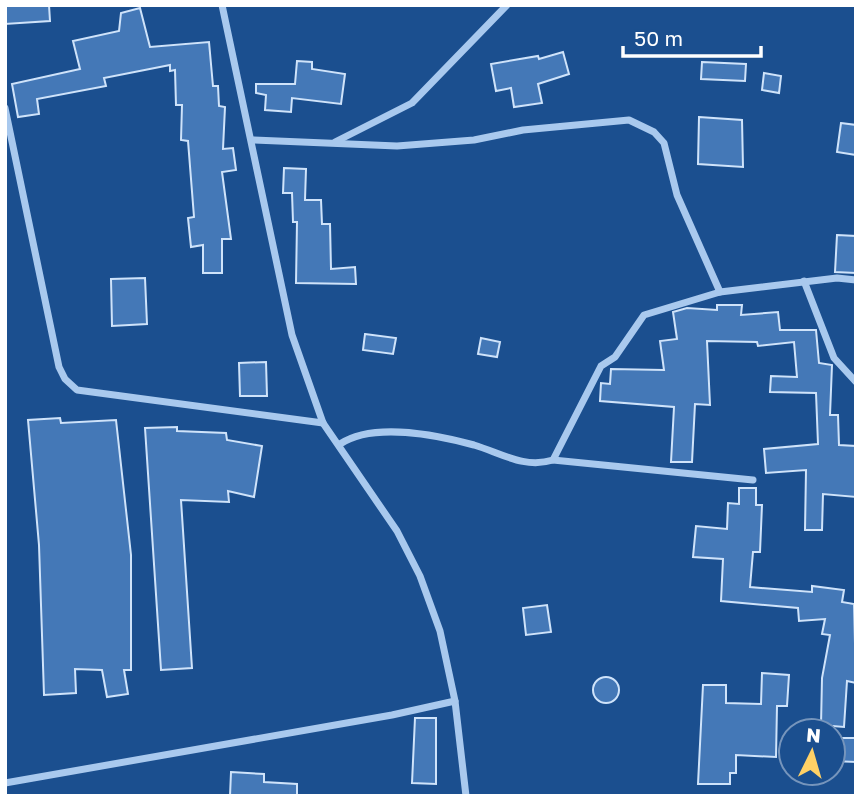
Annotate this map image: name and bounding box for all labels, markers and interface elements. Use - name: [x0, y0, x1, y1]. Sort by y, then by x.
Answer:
- scale bar: [623, 14, 761, 58]
- text: 50 m: [634, 25, 683, 51]
- north arrow: [777, 717, 847, 787]
- text: N: [805, 722, 822, 747]

